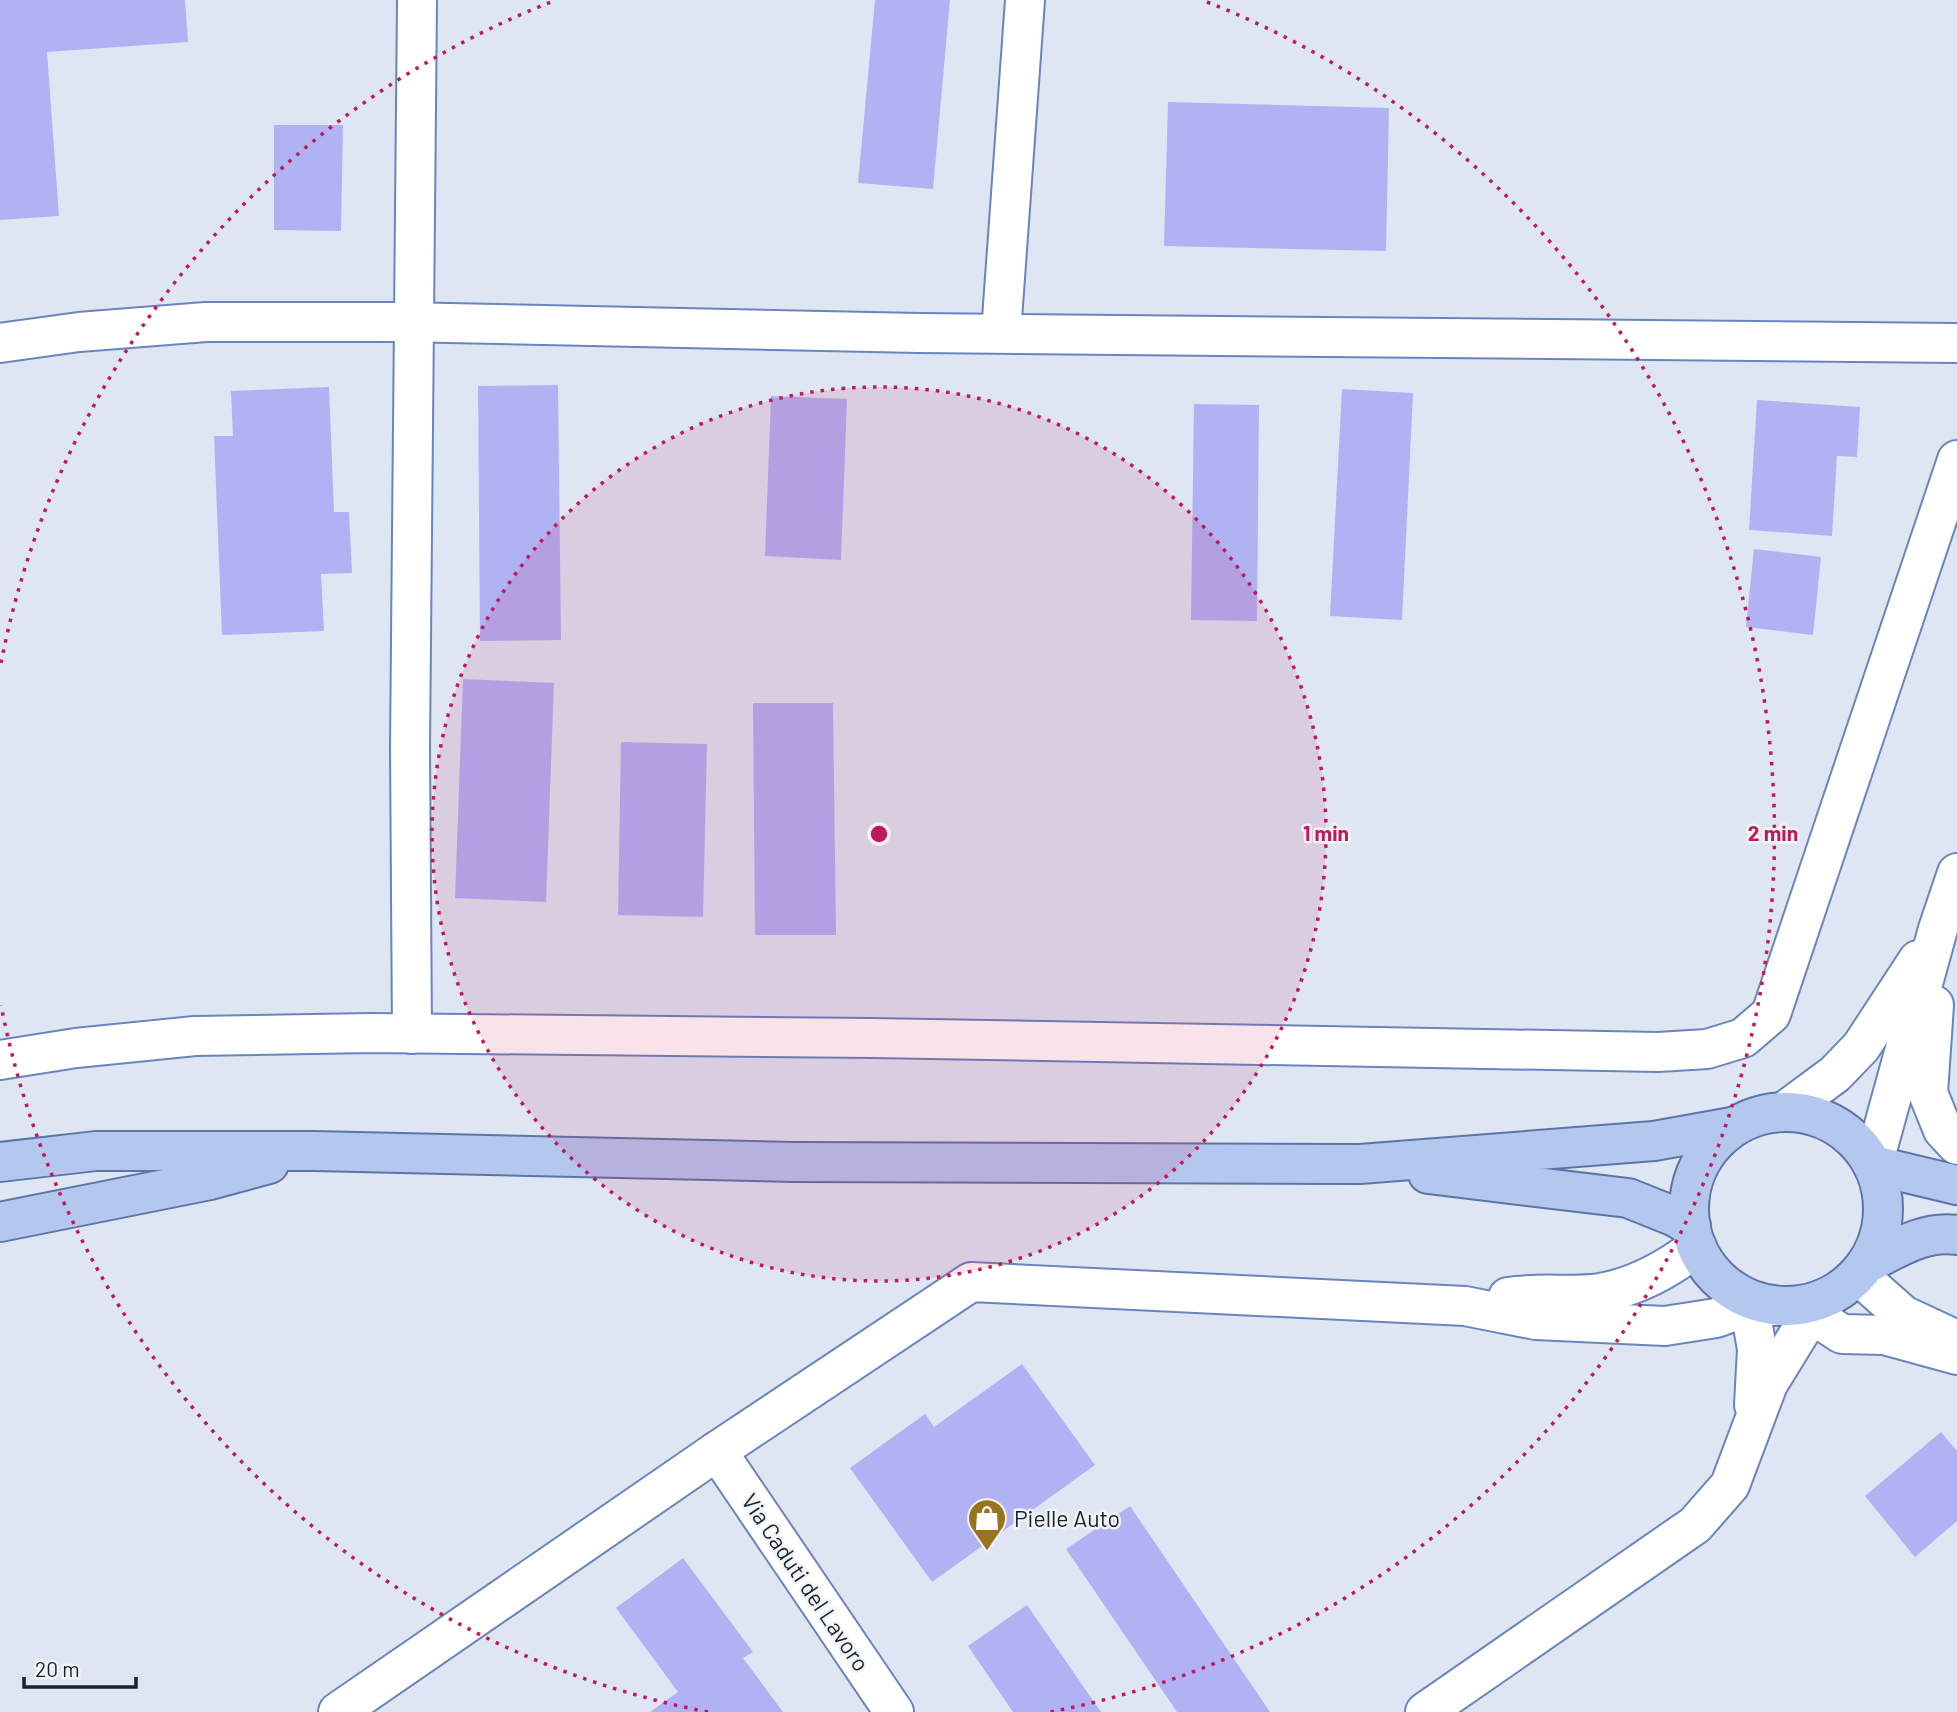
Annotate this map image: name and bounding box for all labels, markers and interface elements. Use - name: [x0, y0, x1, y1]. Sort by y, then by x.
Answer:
- text: 1 min: [1303, 820, 1349, 845]
- text: 2 min: [1748, 820, 1798, 845]
- centre of rings: [867, 822, 891, 846]
- street label: Via Caduti del Lavoro: [736, 1488, 876, 1676]
- shop icon: Pielle Auto: [966, 1497, 1008, 1552]
- place label: Pielle Auto: [1014, 1504, 1120, 1532]
- scale bar: [24, 1646, 136, 1690]
- text: 20 m: [35, 1656, 80, 1681]

